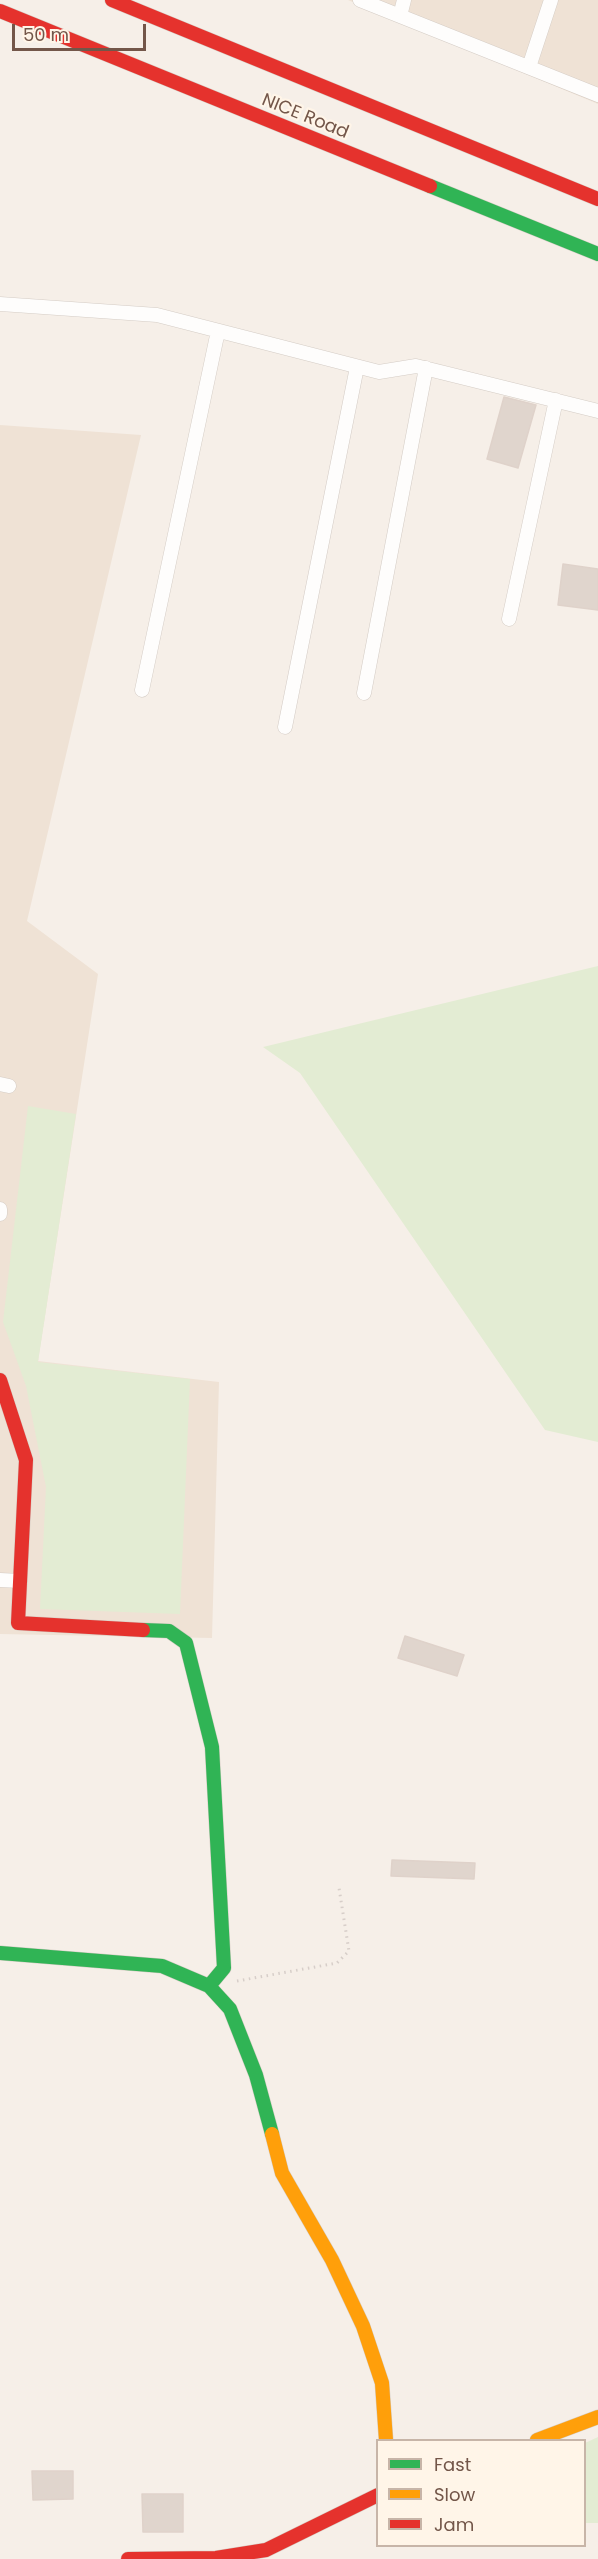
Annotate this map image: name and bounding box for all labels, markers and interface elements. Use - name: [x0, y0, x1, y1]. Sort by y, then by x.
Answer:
- scale bar: [15, 12, 148, 50]
- text: 50 m: [23, 22, 69, 47]
- street label: NICE Road: [258, 90, 352, 144]
- legend: [376, 2439, 586, 2547]
- text: Fast: [434, 2452, 471, 2477]
- text: Slow: [434, 2482, 475, 2507]
- text: Jam: [434, 2512, 474, 2537]

